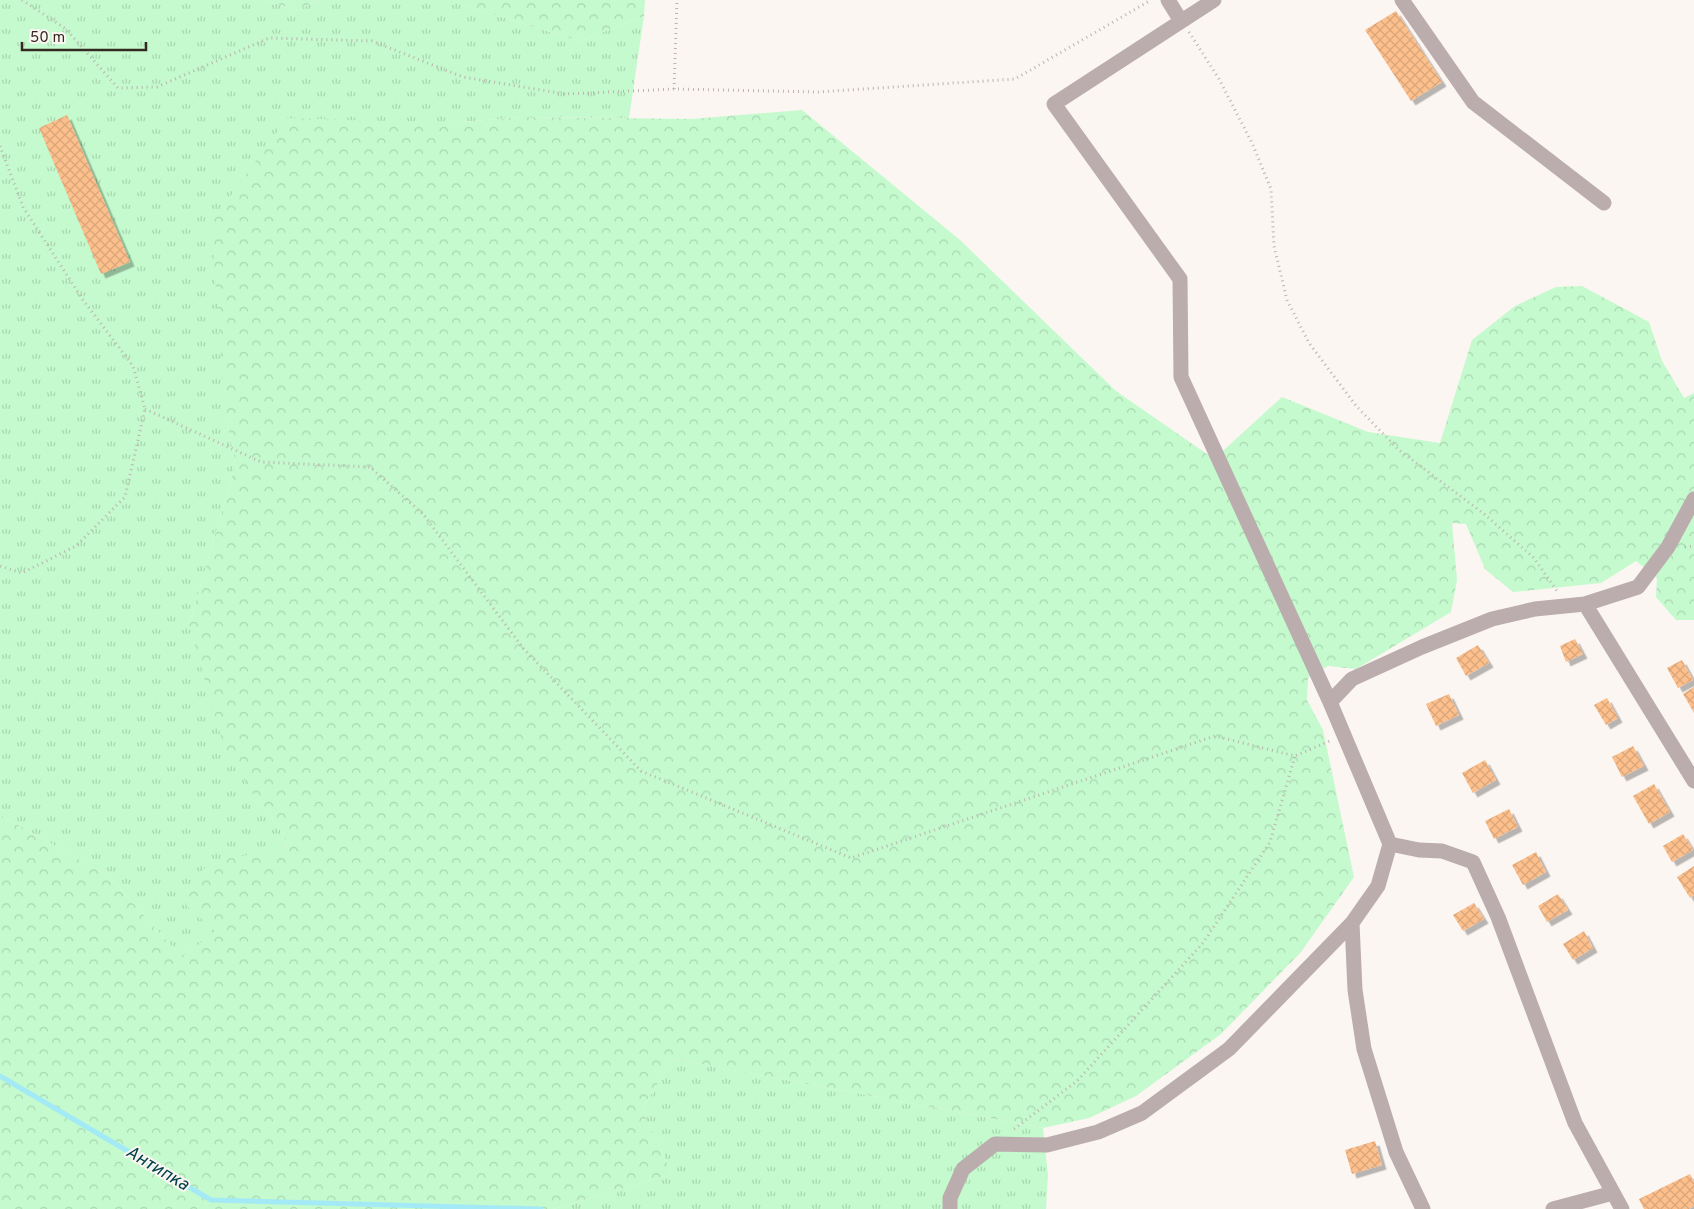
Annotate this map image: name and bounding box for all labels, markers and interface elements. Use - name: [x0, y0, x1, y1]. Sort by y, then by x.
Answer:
- scale bar: [22, 20, 146, 52]
- text: 50 m: [30, 29, 65, 48]
- water label: Антипка: [121, 1141, 193, 1197]

